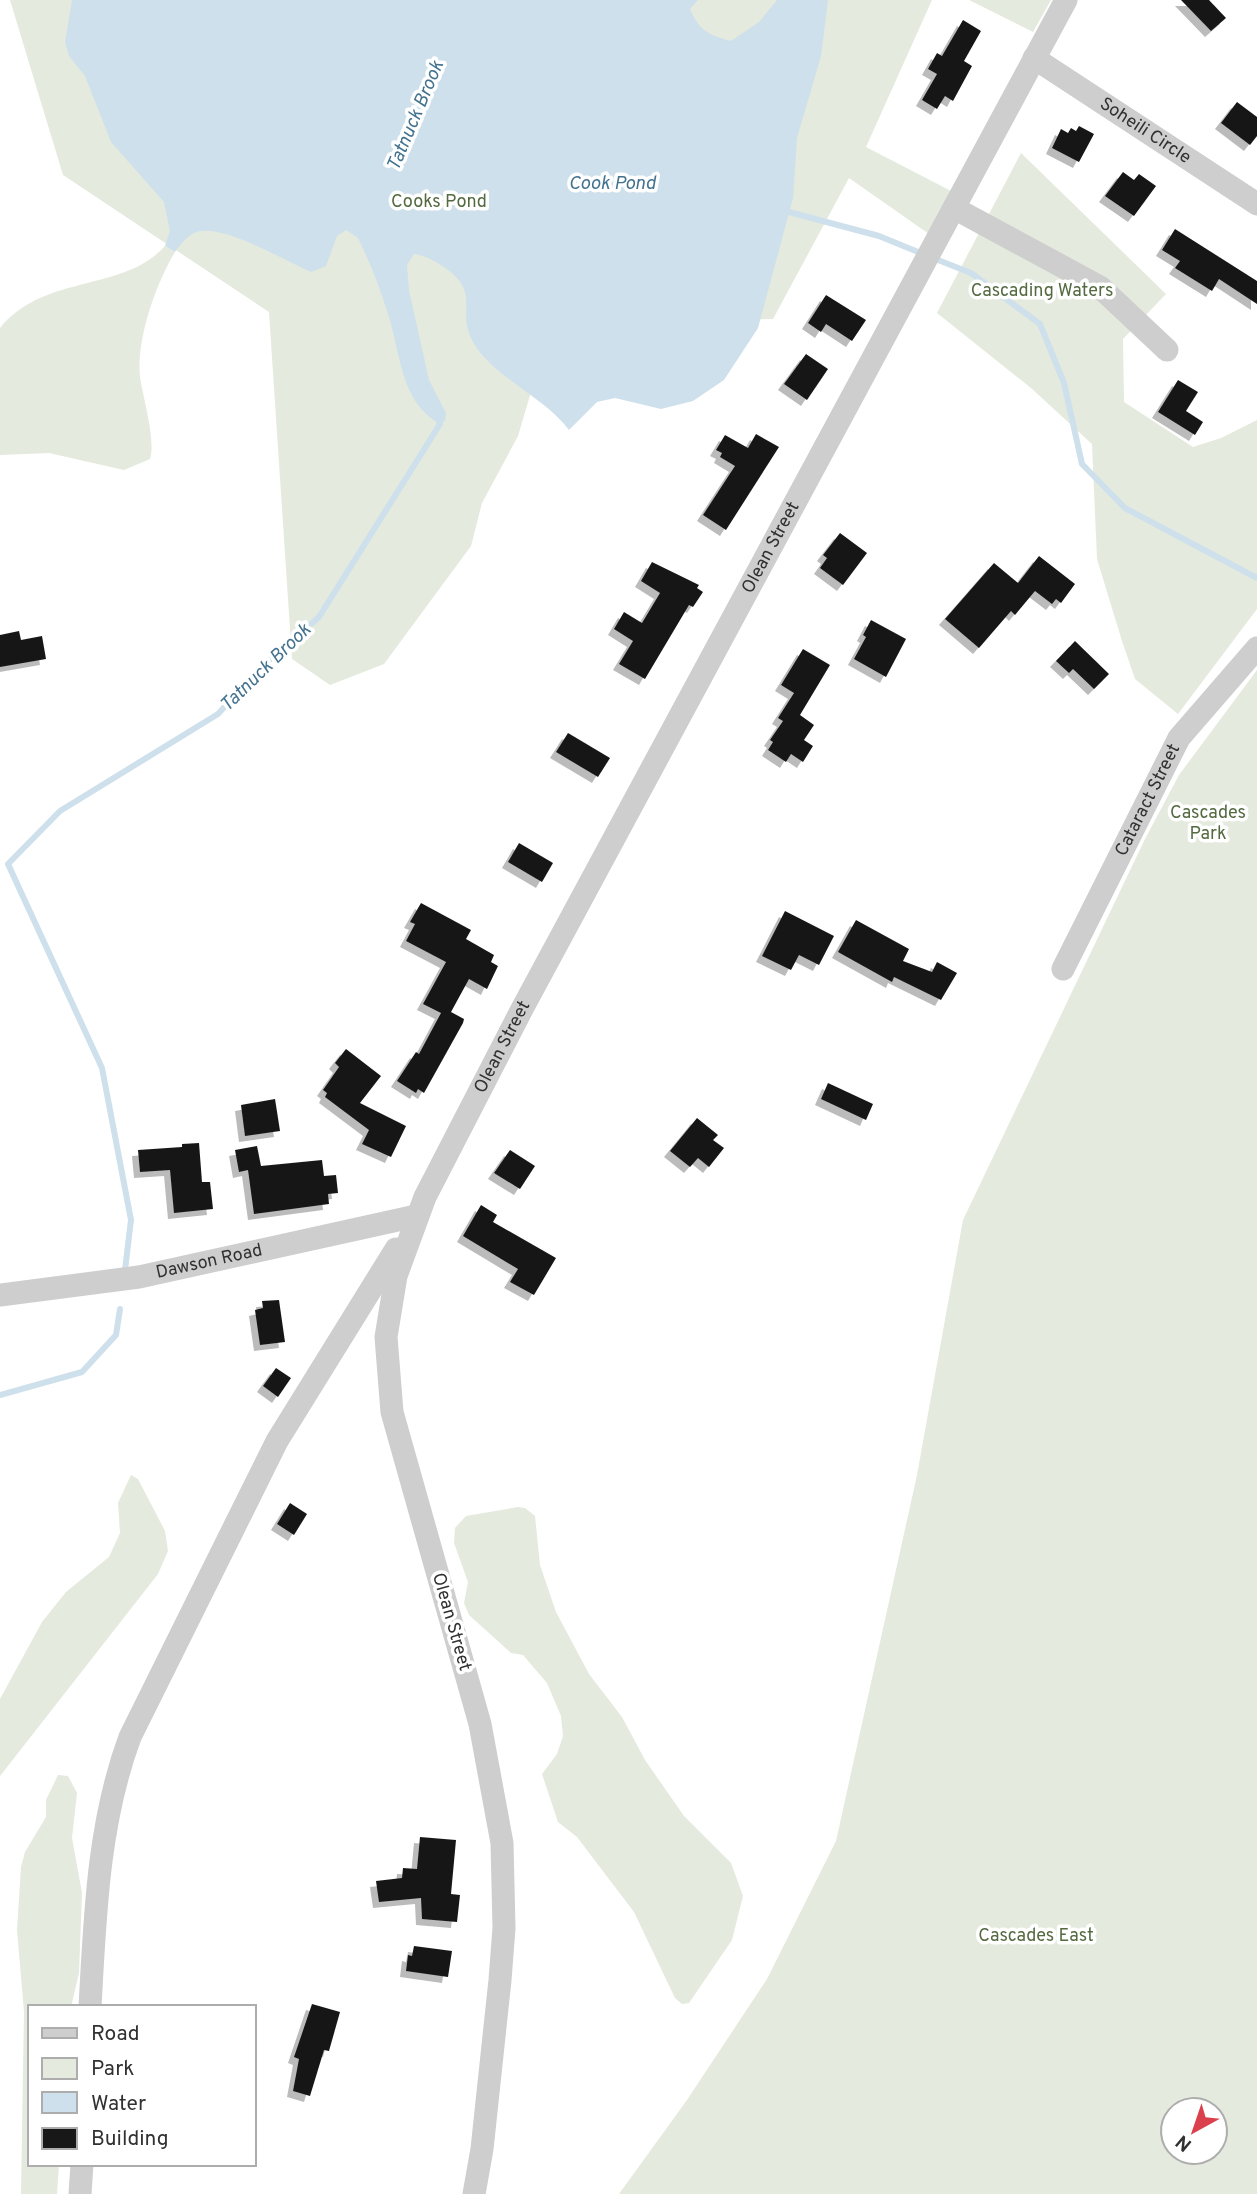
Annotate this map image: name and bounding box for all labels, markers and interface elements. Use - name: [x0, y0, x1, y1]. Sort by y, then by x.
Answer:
- water label: Tatnuck Brook: [382, 57, 450, 175]
- street label: Soheili Circle: [1095, 92, 1195, 169]
- water label: Cook Pond: [568, 172, 657, 196]
- park label: Cooks Pond: [391, 191, 487, 214]
- park label: Cascading Waters: [971, 280, 1113, 303]
- street label: Olean Street: [737, 498, 805, 598]
- water label: Tatnuck Brook: [215, 618, 317, 717]
- street label: Cataract Street: [1110, 740, 1186, 860]
- park label: Cascades Park: [1170, 802, 1246, 846]
- street label: Olean Street: [469, 997, 536, 1097]
- street label: Dawson Road: [154, 1239, 265, 1284]
- street label: Olean Street: [426, 1570, 476, 1674]
- park label: Cascades East: [978, 1925, 1094, 1948]
- legend: [28, 2005, 256, 2166]
- text: Road: [91, 2021, 140, 2048]
- text: Park: [91, 2056, 134, 2083]
- text: Water: [91, 2091, 146, 2118]
- north arrow: [1159, 2096, 1229, 2166]
- text: Building: [91, 2126, 169, 2153]
- text: N: [1171, 2129, 1197, 2156]

